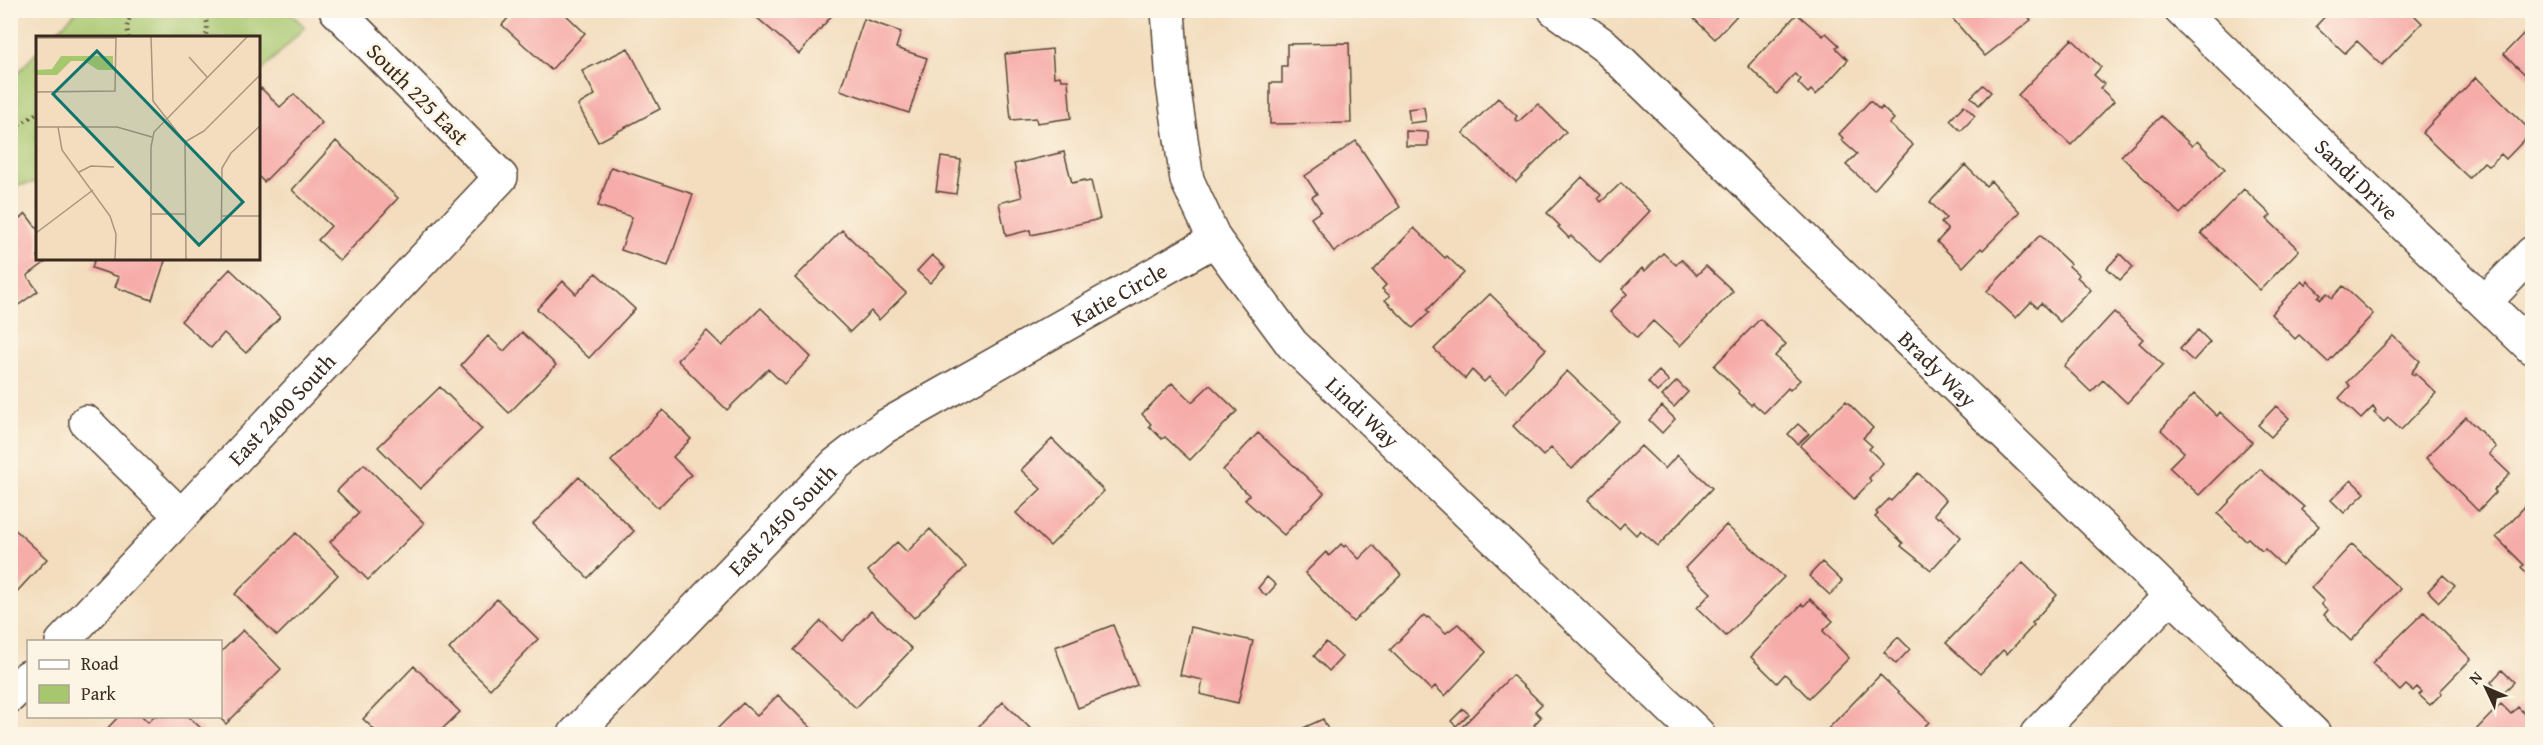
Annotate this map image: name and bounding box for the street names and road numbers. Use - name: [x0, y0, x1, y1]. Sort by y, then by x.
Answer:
- street label: South 225 East: [359, 35, 477, 153]
- street label: Sandi Drive: [2308, 131, 2406, 227]
- street label: Katie Circle: [1065, 254, 1173, 334]
- street label: Brady Way: [1891, 323, 1984, 415]
- street label: East 2400 South: [221, 345, 343, 473]
- street label: Lindi Way: [1319, 369, 1407, 455]
- street label: East 2450 South: [721, 456, 844, 583]

